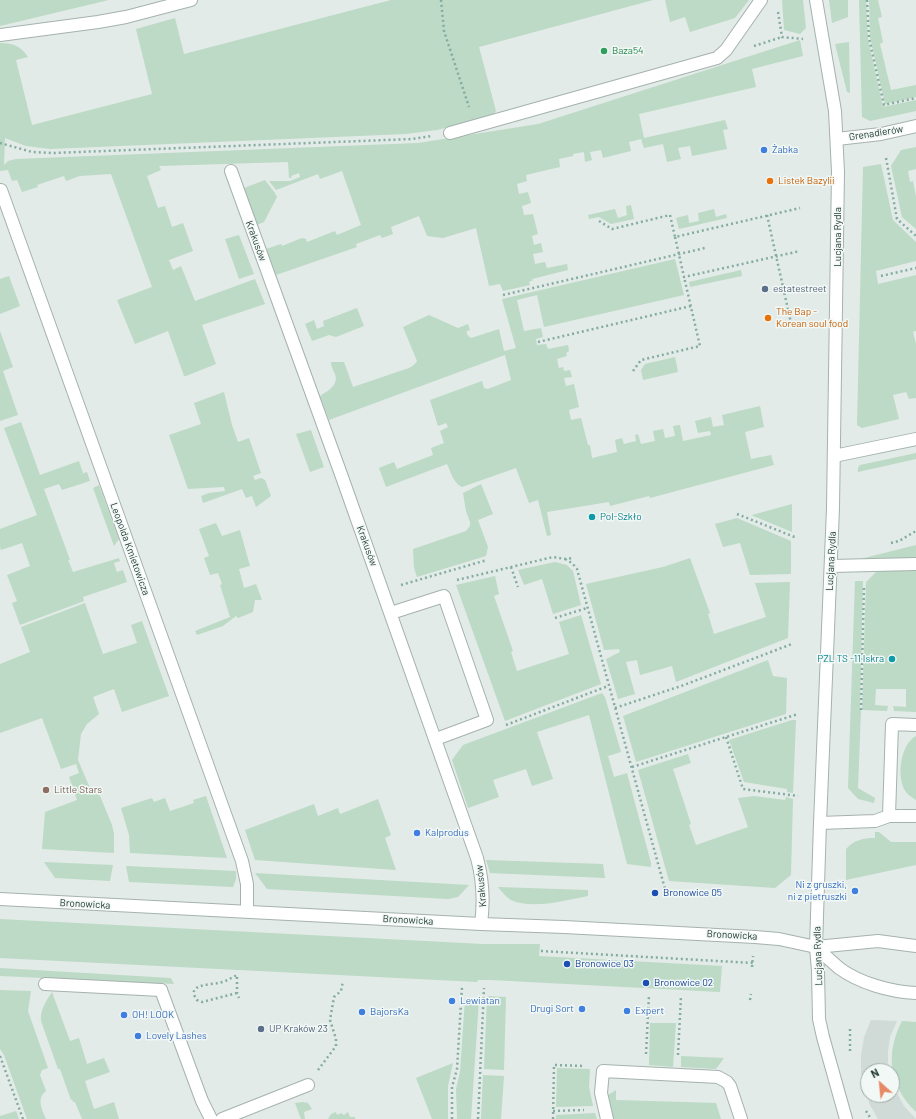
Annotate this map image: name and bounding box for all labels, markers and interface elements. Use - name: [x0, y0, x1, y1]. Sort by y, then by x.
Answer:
- place label: Baza54: [612, 45, 644, 57]
- marker: Baza54: [599, 46, 609, 56]
- street label: Grenadierów: [848, 123, 904, 143]
- place label: Żabka: [772, 144, 798, 156]
- marker: Żabka: [759, 145, 769, 155]
- place label: Listek Bazylii: [778, 175, 835, 187]
- marker: Listek Bazylii: [765, 176, 775, 186]
- street label: Lucjana Rydla: [832, 207, 844, 267]
- street label: Krakusów: [243, 219, 269, 263]
- place label: estatestreet: [773, 283, 827, 295]
- marker: estatestreet: [760, 284, 770, 294]
- place label: The Bap - Korean soul food: [776, 306, 848, 330]
- marker: The Bap - Korean soul food: [763, 313, 773, 323]
- street label: Leopolda Kmietowicza: [108, 501, 152, 597]
- place label: Pol-Szkło: [600, 511, 642, 523]
- marker: Pol-Szkło: [587, 512, 597, 522]
- street label: Krakusów: [354, 524, 380, 568]
- street label: Lucjana Rydla: [823, 531, 839, 591]
- place label: PZL TS -11 Iskra: [817, 653, 884, 665]
- marker: PZL TS -11 Iskra: [887, 654, 897, 664]
- place label: Little Stars: [54, 784, 102, 796]
- marker: Little Stars: [41, 785, 51, 795]
- place label: Kalprodus: [425, 827, 469, 839]
- marker: Kalprodus: [412, 828, 422, 838]
- street label: Krakusów: [473, 864, 489, 908]
- place label: Ni z gruszki, ni z pietruszki: [788, 879, 847, 902]
- marker: Ni z gruszki, ni z pietruszki: [850, 886, 860, 896]
- place label: Bronowice 05: [663, 887, 722, 899]
- marker: Bronowice 05: [650, 888, 660, 898]
- street label: Bronowicka: [59, 897, 111, 911]
- street label: Bronowicka: [382, 913, 434, 927]
- street label: Lucjana Rydla: [811, 926, 825, 986]
- street label: Bronowicka: [706, 928, 758, 942]
- place label: Bronowice 03: [575, 958, 634, 970]
- marker: Bronowice 03: [562, 959, 572, 969]
- place label: Bronowice 02: [654, 977, 713, 989]
- marker: Bronowice 02: [641, 978, 651, 988]
- place label: Lewiatan: [460, 995, 500, 1007]
- marker: Lewiatan: [447, 996, 457, 1006]
- place label: Drugi Sort: [530, 1003, 574, 1015]
- marker: Drugi Sort: [577, 1004, 587, 1014]
- place label: Expert: [635, 1005, 664, 1017]
- place label: BajorsKa: [370, 1006, 409, 1018]
- marker: Expert: [622, 1006, 632, 1016]
- marker: BajorsKa: [357, 1007, 367, 1017]
- place label: OH! LOOK: [132, 1009, 174, 1021]
- marker: OH! LOOK: [119, 1010, 129, 1020]
- place label: UP Kraków 23: [269, 1023, 328, 1035]
- marker: UP Kraków 23: [256, 1024, 266, 1034]
- place label: Lovely Lashes: [146, 1030, 207, 1042]
- marker: Lovely Lashes: [133, 1031, 143, 1041]
- north arrow: [860, 1063, 900, 1103]
- text: N: [869, 1065, 881, 1080]

